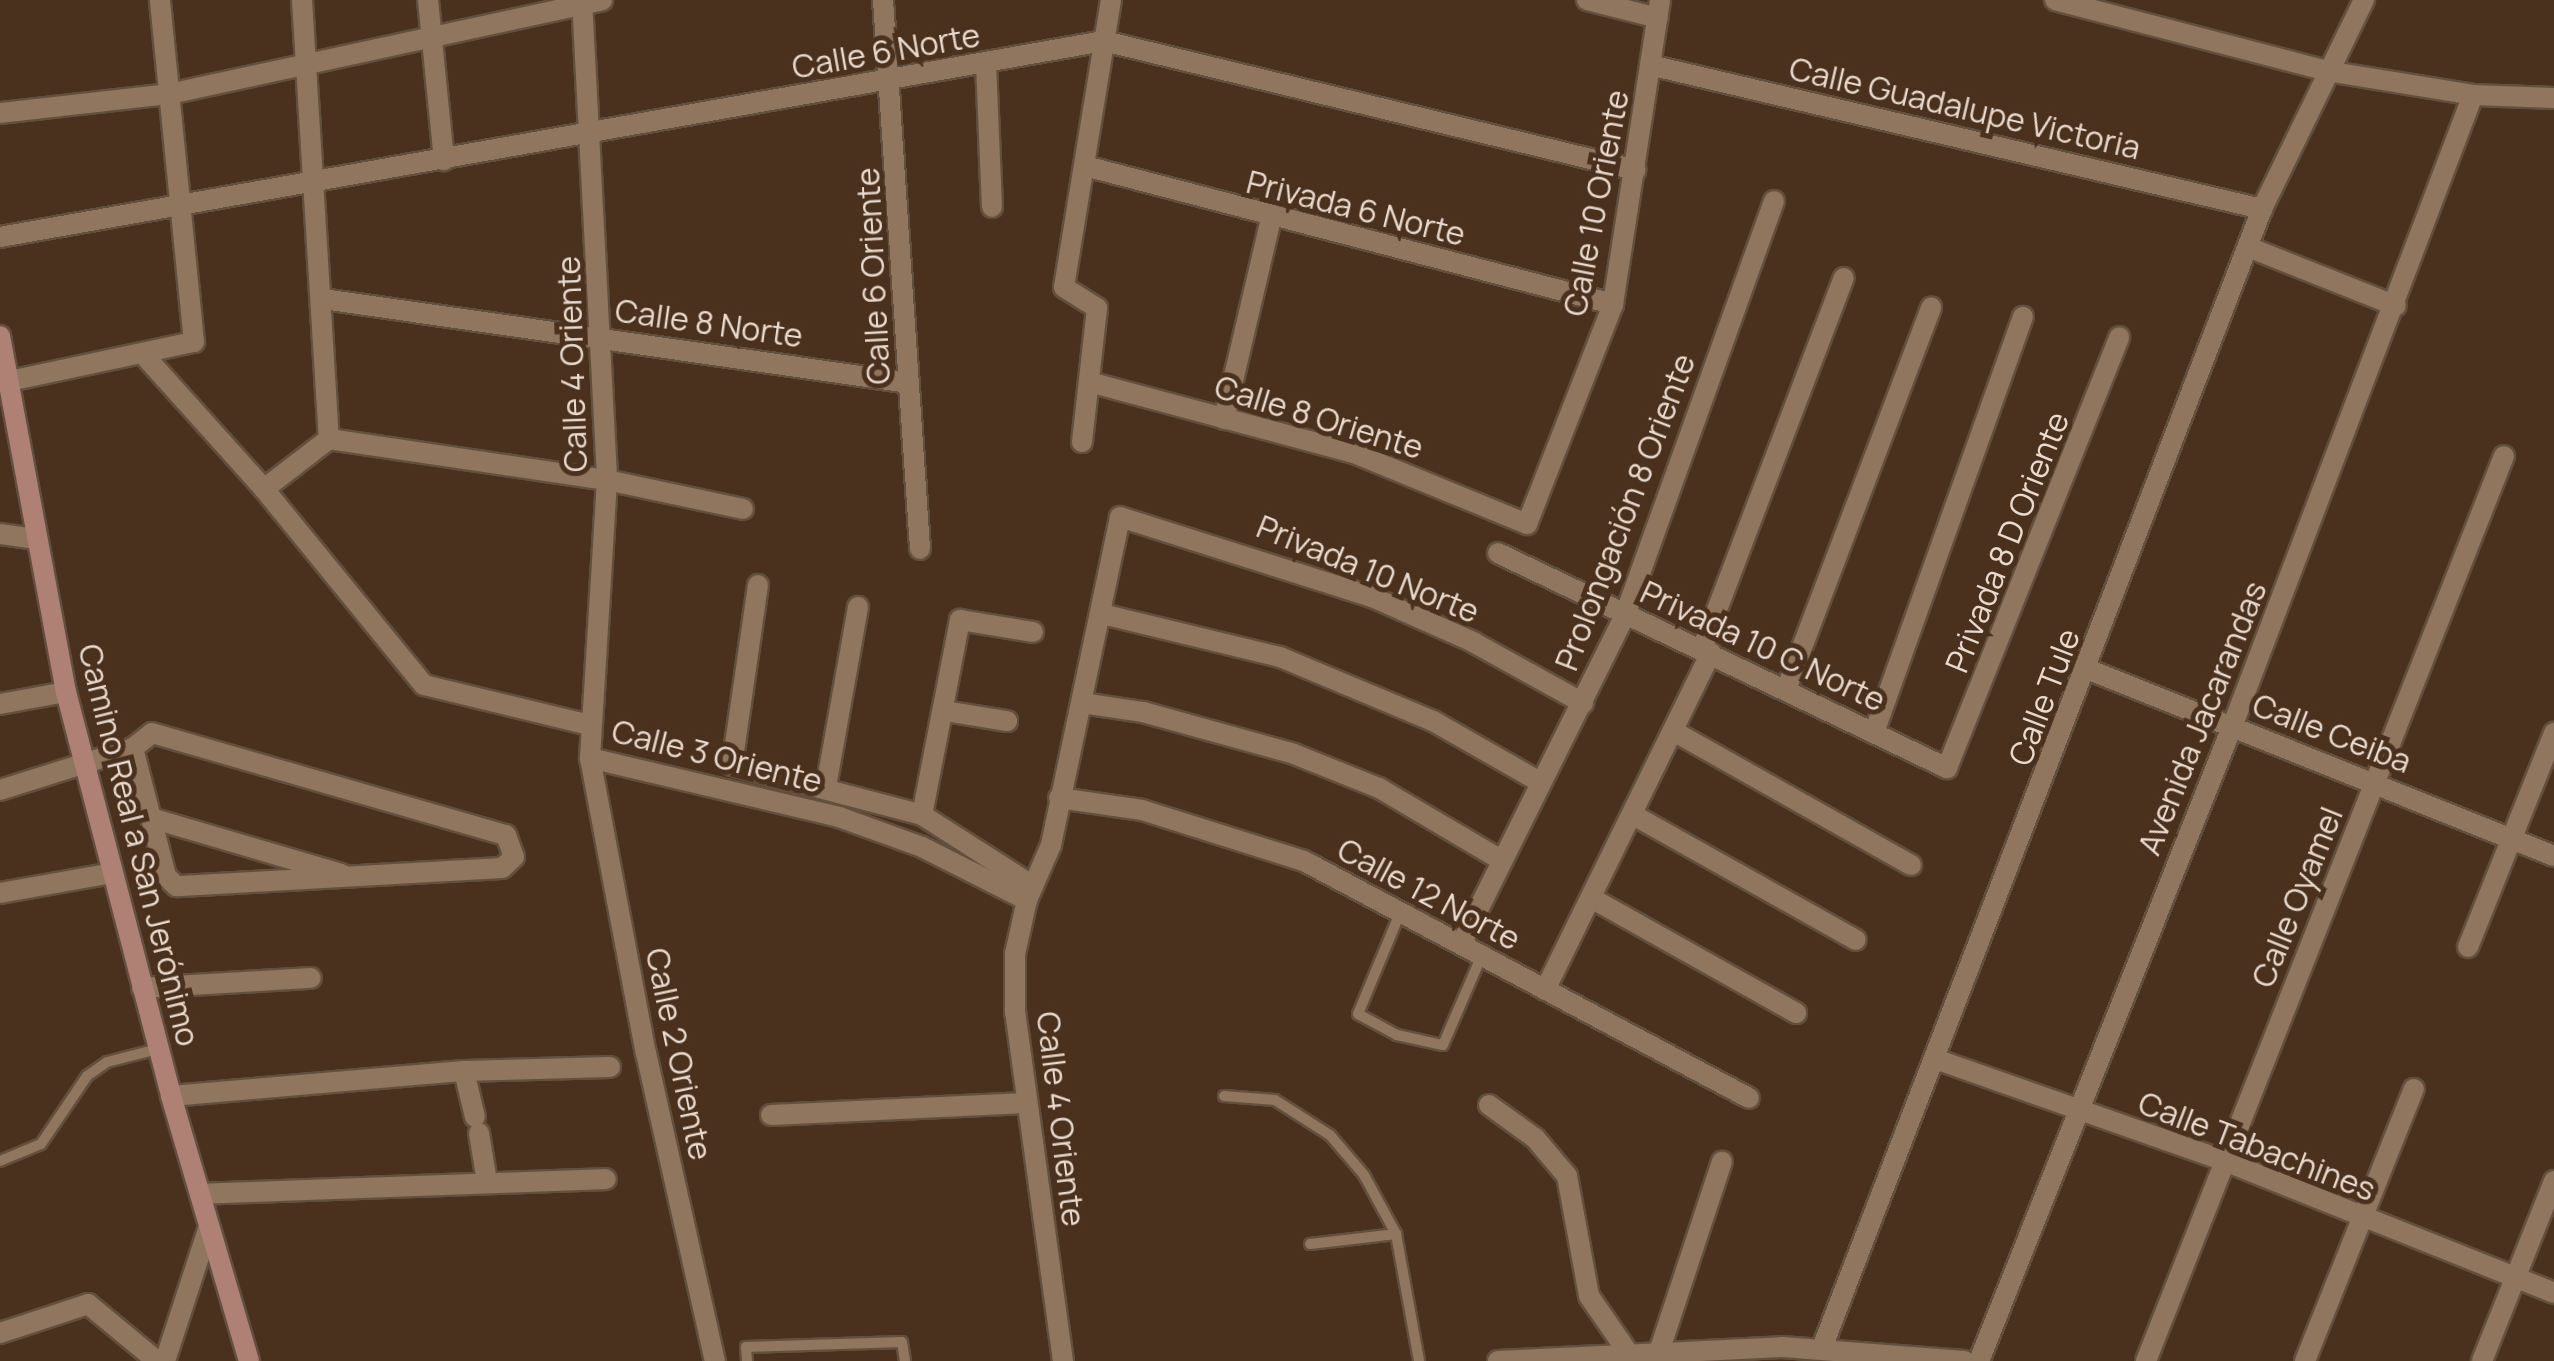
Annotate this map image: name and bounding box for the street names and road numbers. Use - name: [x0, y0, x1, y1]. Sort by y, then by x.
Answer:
- street label: Calle 6 Norte: [789, 16, 983, 86]
- street label: Calle Guadalupe Victoria: [1786, 49, 2144, 167]
- street label: Calle 10 Oriente: [1555, 87, 1637, 319]
- street label: Privada 6 Norte: [1243, 162, 1469, 254]
- street label: Calle 6 Oriente: [848, 167, 898, 385]
- street label: Calle 4 Oriente: [549, 255, 595, 473]
- street label: Calle 8 Norte: [613, 291, 805, 355]
- street label: Prolongación 8 Oriente: [1547, 348, 1703, 676]
- street label: Calle 8 Oriente: [1210, 367, 1428, 467]
- street label: Privada 8 D Oriente: [1937, 406, 2077, 678]
- street label: Privada 10 Norte: [1251, 507, 1485, 631]
- street label: Privada 10 C Norte: [1635, 572, 1891, 720]
- street label: Avenida Jacarandas: [2130, 576, 2274, 860]
- street label: Calle Tule: [2000, 623, 2088, 771]
- street label: Camino Real a San Jerónimo: [70, 640, 208, 1050]
- street label: Calle Ceiba: [2247, 685, 2417, 781]
- street label: Calle 3 Oriente: [608, 711, 826, 801]
- street label: Calle Oyamel: [2243, 801, 2351, 993]
- street label: Calle 12 Norte: [1331, 830, 1527, 958]
- street label: Calle 2 Oriente: [638, 945, 720, 1163]
- street label: Calle 4 Oriente: [1029, 1009, 1093, 1229]
- street label: Calle Tabachines: [2133, 1083, 2381, 1209]

